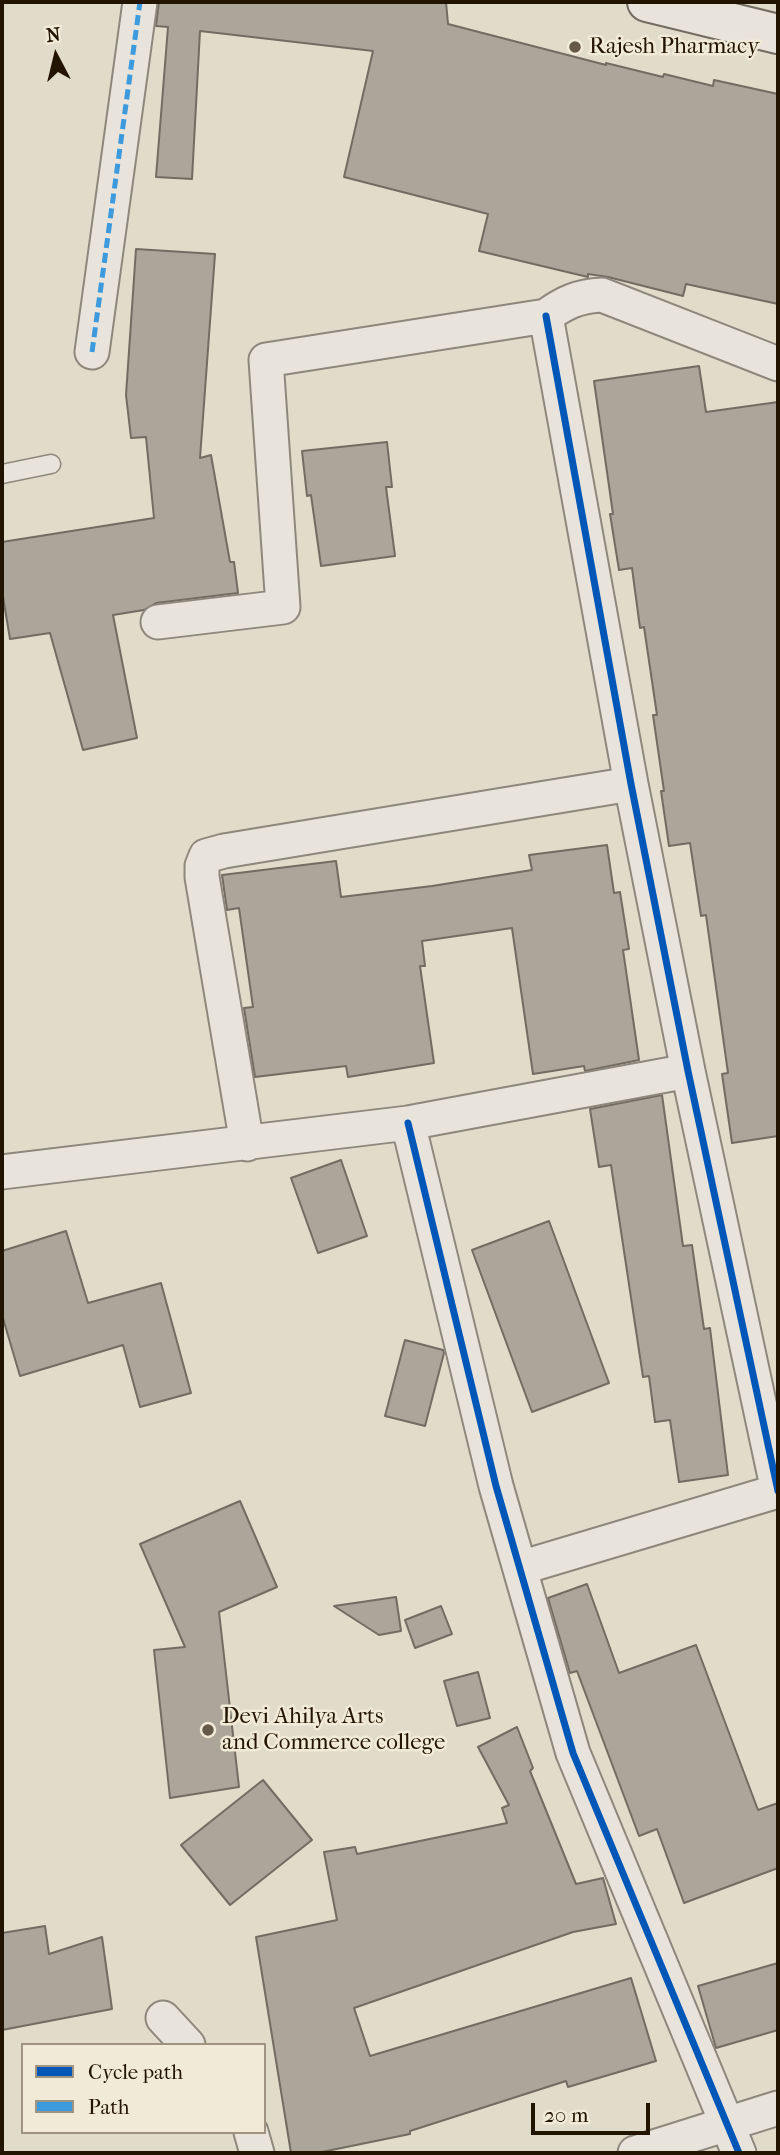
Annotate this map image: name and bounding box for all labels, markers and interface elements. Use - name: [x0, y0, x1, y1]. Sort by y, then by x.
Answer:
- north arrow: [21, 21, 91, 91]
- text: N: [45, 23, 62, 47]
- place label: Rajesh Pharmacy: [589, 33, 759, 61]
- marker: Rajesh Pharmacy: [567, 39, 583, 55]
- place label: Devi Ahilya Arts and Commerce college: [222, 1703, 445, 1757]
- marker: Devi Ahilya Arts and Commerce college: [200, 1722, 216, 1738]
- legend: [21, 2043, 266, 2134]
- text: Cycle path: [88, 2060, 183, 2084]
- scale bar: [535, 2088, 654, 2132]
- text: Path: [88, 2095, 129, 2119]
- text: 20 m: [544, 2103, 588, 2127]

